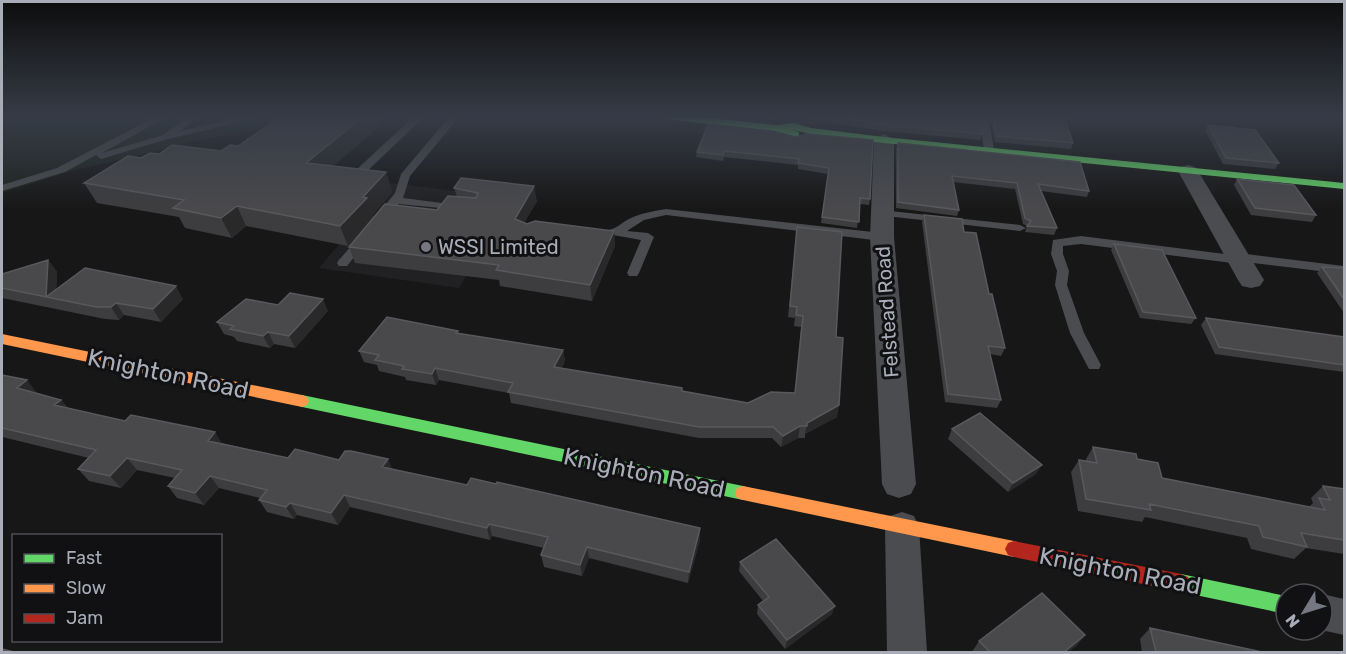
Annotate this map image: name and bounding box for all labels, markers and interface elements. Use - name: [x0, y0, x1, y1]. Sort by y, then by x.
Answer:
- place label: WSSI Limited: [438, 235, 559, 259]
- marker: WSSI Limited: [419, 240, 433, 254]
- street label: Felstead Road: [870, 245, 904, 379]
- street label: Knighton Road: [85, 343, 251, 405]
- street label: Knighton Road: [561, 442, 727, 504]
- legend: [12, 534, 222, 642]
- street label: Knighton Road: [1037, 542, 1203, 600]
- text: Fast: [66, 547, 102, 569]
- text: Slow: [66, 577, 106, 599]
- north arrow: [1274, 582, 1334, 642]
- text: Jam: [66, 607, 103, 629]
- text: N: [1282, 611, 1304, 631]

